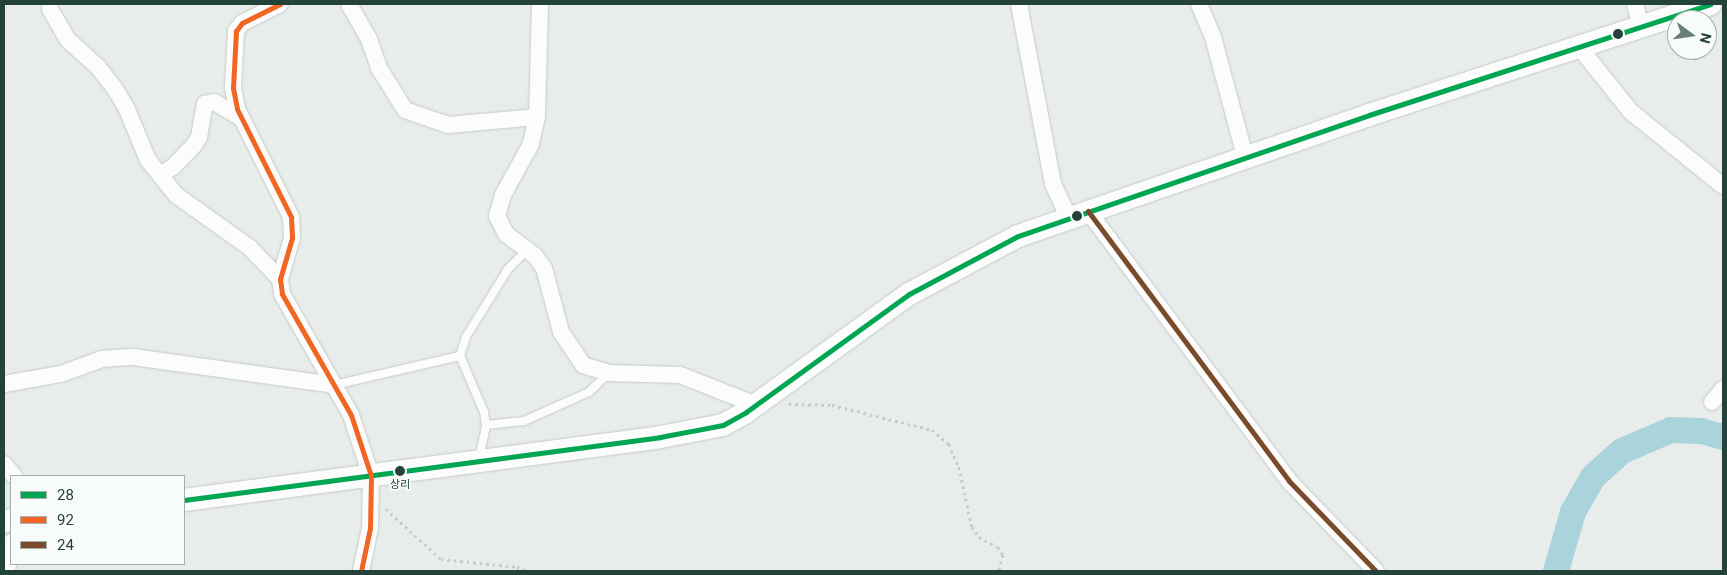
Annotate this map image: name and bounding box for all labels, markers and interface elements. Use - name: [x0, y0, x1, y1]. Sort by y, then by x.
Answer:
- north arrow: [1667, 10, 1717, 60]
- unlabelled marker: [1613, 29, 1623, 39]
- text: N: [1697, 32, 1715, 45]
- unlabelled marker: [1072, 211, 1082, 221]
- marker: 상리: [395, 466, 405, 476]
- legend: [10, 475, 185, 565]
- place label: 상리: [390, 478, 410, 492]
- text: 28: [57, 486, 74, 504]
- text: 92: [57, 511, 74, 529]
- text: 24: [57, 536, 74, 554]

